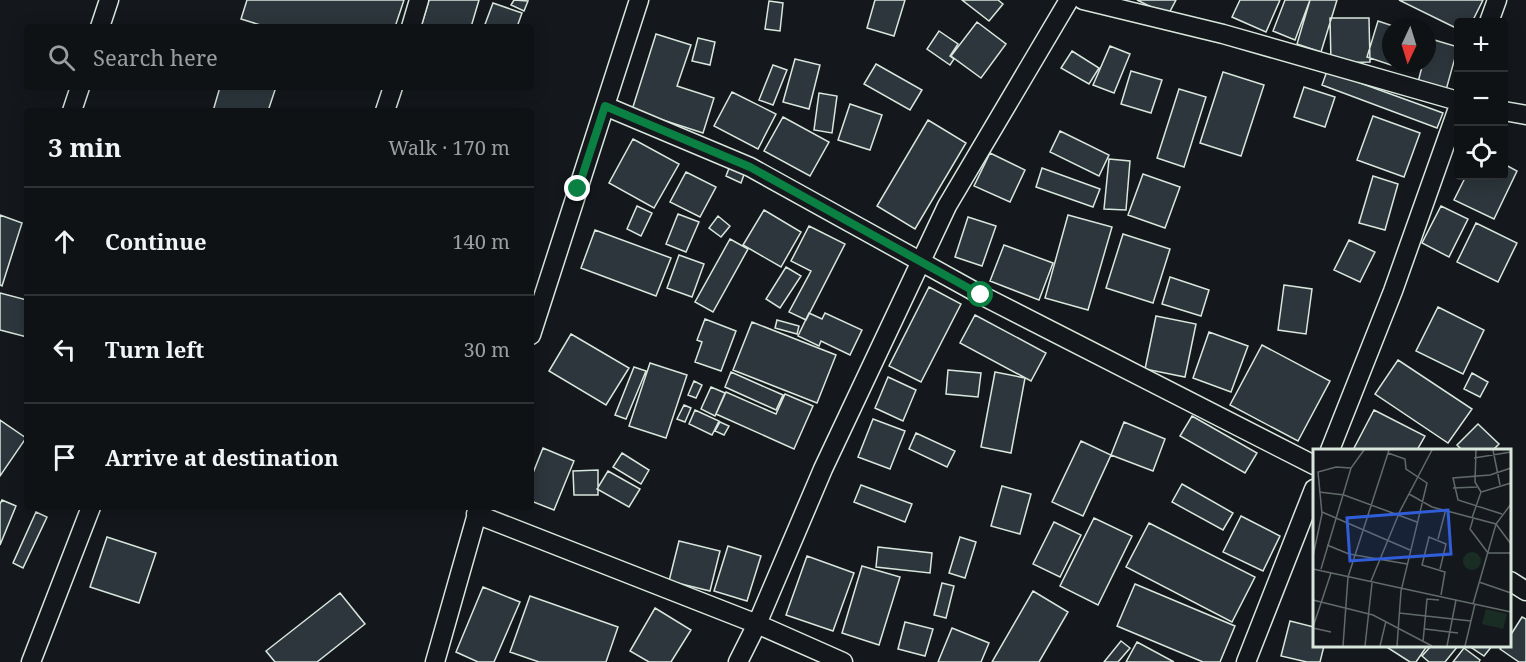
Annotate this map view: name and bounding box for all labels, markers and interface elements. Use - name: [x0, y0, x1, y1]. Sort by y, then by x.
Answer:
- north arrow: [1382, 18, 1436, 72]
- map controls: [1454, 18, 1508, 180]
- button: +: [1454, 18, 1508, 72]
- search box: [24, 24, 534, 90]
- icon: search: [45, 41, 78, 74]
- text: Search here: [93, 42, 218, 72]
- button: −: [1454, 72, 1508, 126]
- button: locate: [1454, 126, 1508, 180]
- text: 3 min: [48, 129, 122, 165]
- text: Walk · 170 m: [388, 134, 510, 161]
- route end: [564, 175, 590, 201]
- icon: ahead: [48, 225, 81, 258]
- text: Continue: [105, 226, 207, 256]
- text: 140 m: [452, 228, 510, 255]
- route start: [967, 281, 993, 307]
- icon: left: [48, 333, 81, 366]
- text: Turn left: [105, 334, 204, 364]
- text: 30 m: [464, 336, 510, 363]
- icon: arrive: [48, 441, 81, 474]
- text: Arrive at destination: [105, 442, 339, 472]
- inset map: [1313, 449, 1511, 647]

